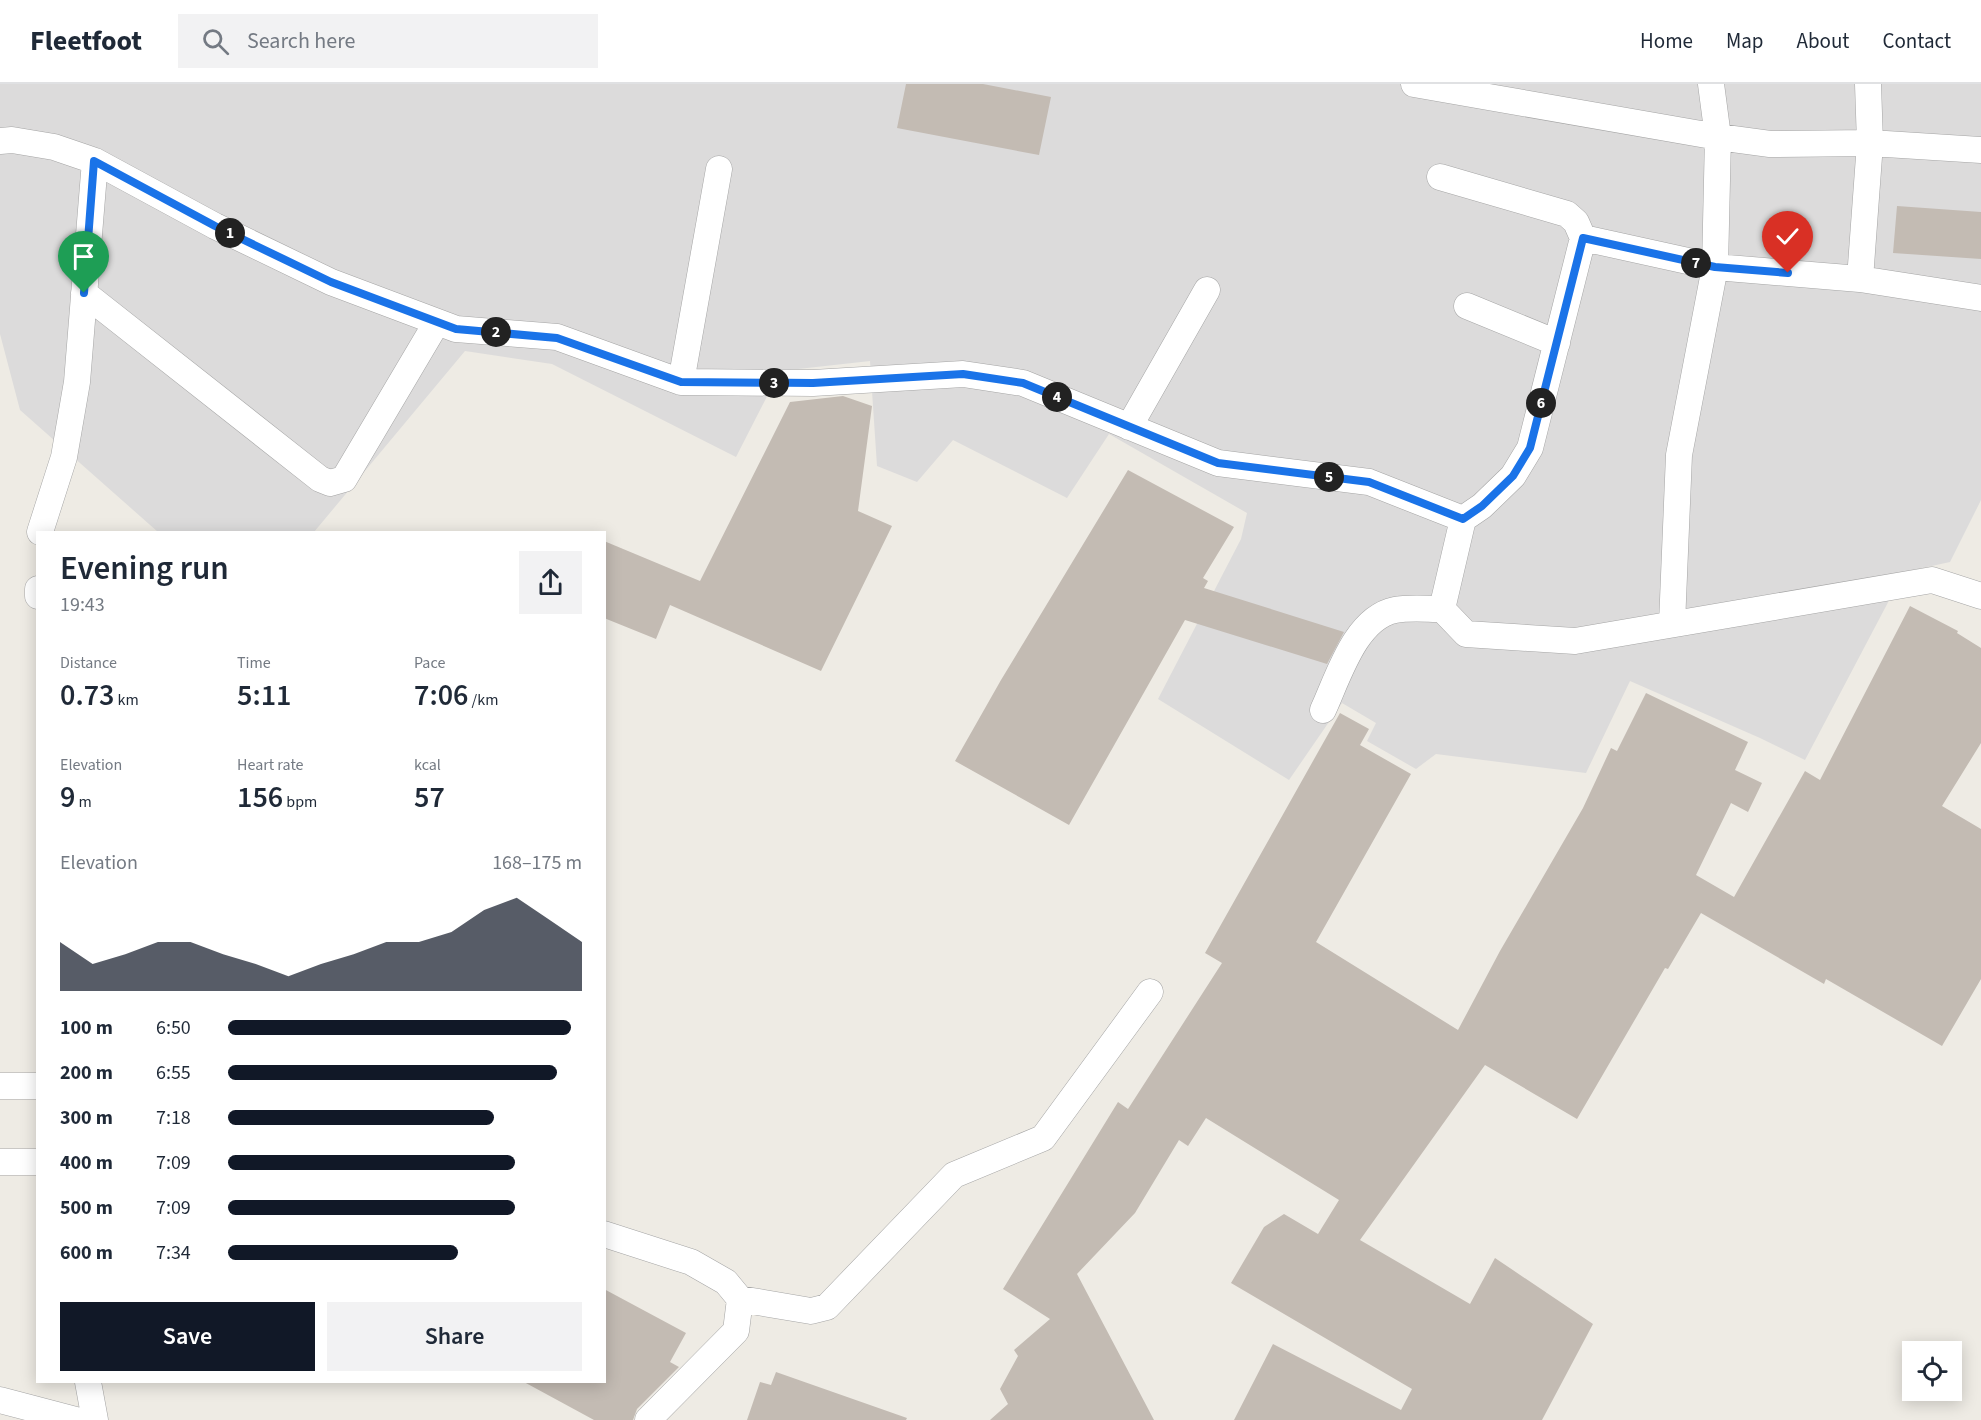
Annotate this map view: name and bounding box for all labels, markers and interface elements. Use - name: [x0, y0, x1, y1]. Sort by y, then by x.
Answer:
- search box: [178, 14, 598, 68]
- text: Fleetfoot: [30, 21, 142, 61]
- icon: search: [199, 25, 232, 58]
- text: Search here: [247, 25, 355, 57]
- text: Home: [1640, 26, 1693, 56]
- text: Map: [1726, 26, 1764, 56]
- text: About: [1797, 26, 1849, 56]
- text: Contact: [1882, 26, 1951, 56]
- pin: [1762, 211, 1813, 273]
- pin: 1: [215, 218, 245, 248]
- icon: check: [1771, 220, 1804, 253]
- text: 1: [226, 222, 234, 244]
- pin: [58, 231, 109, 293]
- icon: arrive: [67, 240, 100, 273]
- pin: 7: [1681, 248, 1711, 278]
- text: 7: [1692, 252, 1700, 274]
- pin: 2: [481, 317, 511, 347]
- text: 2: [492, 321, 500, 343]
- pin: 3: [759, 368, 789, 398]
- text: 3: [770, 372, 778, 394]
- pin: 4: [1042, 382, 1072, 412]
- text: 4: [1053, 386, 1061, 408]
- pin: 6: [1526, 388, 1556, 418]
- text: 6: [1537, 392, 1545, 414]
- pin: 5: [1314, 462, 1344, 492]
- text: 5: [1325, 466, 1333, 488]
- text: Evening run: [60, 545, 229, 592]
- button: share: [519, 551, 582, 614]
- text: 19:43: [60, 591, 105, 619]
- text: Distance: [60, 652, 117, 674]
- text: Time: [237, 652, 271, 674]
- text: Pace: [414, 652, 445, 674]
- text: 0.73: [60, 674, 114, 717]
- text: 5:11: [237, 674, 291, 717]
- text: 7:06: [414, 674, 468, 717]
- text: km: [114, 689, 139, 711]
- text: /km: [468, 689, 498, 711]
- text: Elevation: [60, 754, 122, 776]
- text: Heart rate: [237, 754, 304, 776]
- text: kcal: [414, 754, 441, 776]
- text: 9: [60, 776, 75, 819]
- text: 156: [237, 776, 283, 819]
- text: 57: [414, 776, 445, 819]
- text: m: [75, 791, 92, 813]
- text: bpm: [283, 791, 317, 813]
- text: Elevation: [60, 849, 138, 877]
- text: 168–175 m: [492, 849, 582, 877]
- text: 100 m: [60, 1014, 113, 1042]
- text: 6:50: [156, 1014, 191, 1042]
- text: 200 m: [60, 1059, 113, 1087]
- text: 6:55: [156, 1059, 191, 1087]
- text: 300 m: [60, 1104, 113, 1132]
- text: 7:18: [156, 1104, 191, 1132]
- text: 400 m: [60, 1149, 113, 1177]
- text: 7:09: [156, 1149, 191, 1177]
- text: 500 m: [60, 1194, 113, 1222]
- text: 7:09: [156, 1194, 191, 1222]
- text: 600 m: [60, 1239, 113, 1267]
- text: 7:34: [156, 1239, 191, 1267]
- button: Save: [60, 1302, 315, 1371]
- button: Share: [327, 1302, 582, 1371]
- map controls: [1902, 1341, 1962, 1401]
- button: locate: [1902, 1341, 1962, 1401]

